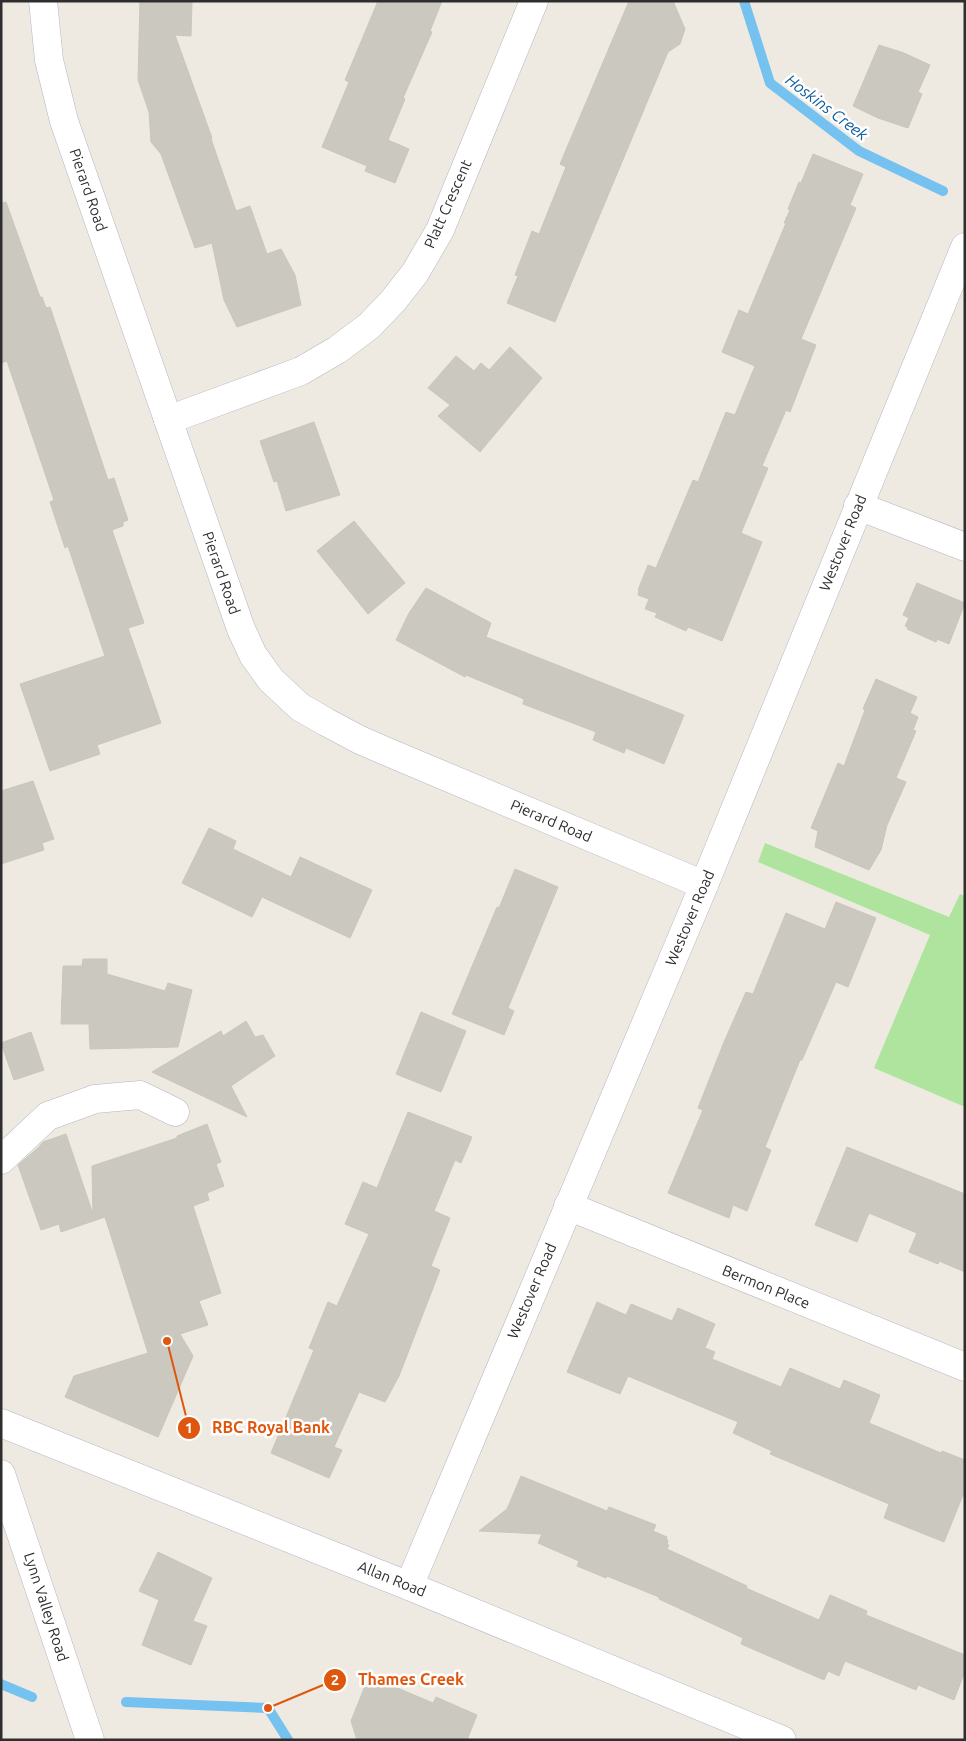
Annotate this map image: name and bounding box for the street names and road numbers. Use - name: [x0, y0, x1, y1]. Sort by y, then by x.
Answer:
- street label: Pierard Road: [66, 146, 111, 234]
- street label: Platt Crescent: [420, 157, 475, 251]
- street label: Westover Road: [815, 492, 870, 593]
- street label: Pierard Road: [199, 529, 244, 617]
- street label: Pierard Road: [508, 796, 594, 845]
- street label: Westover Road: [662, 867, 717, 968]
- street label: Westover Road: [504, 1240, 559, 1341]
- street label: Bermon Place: [720, 1261, 813, 1312]
- street label: Lynn Valley Road: [21, 1550, 72, 1663]
- street label: Allan Road: [356, 1557, 429, 1600]

